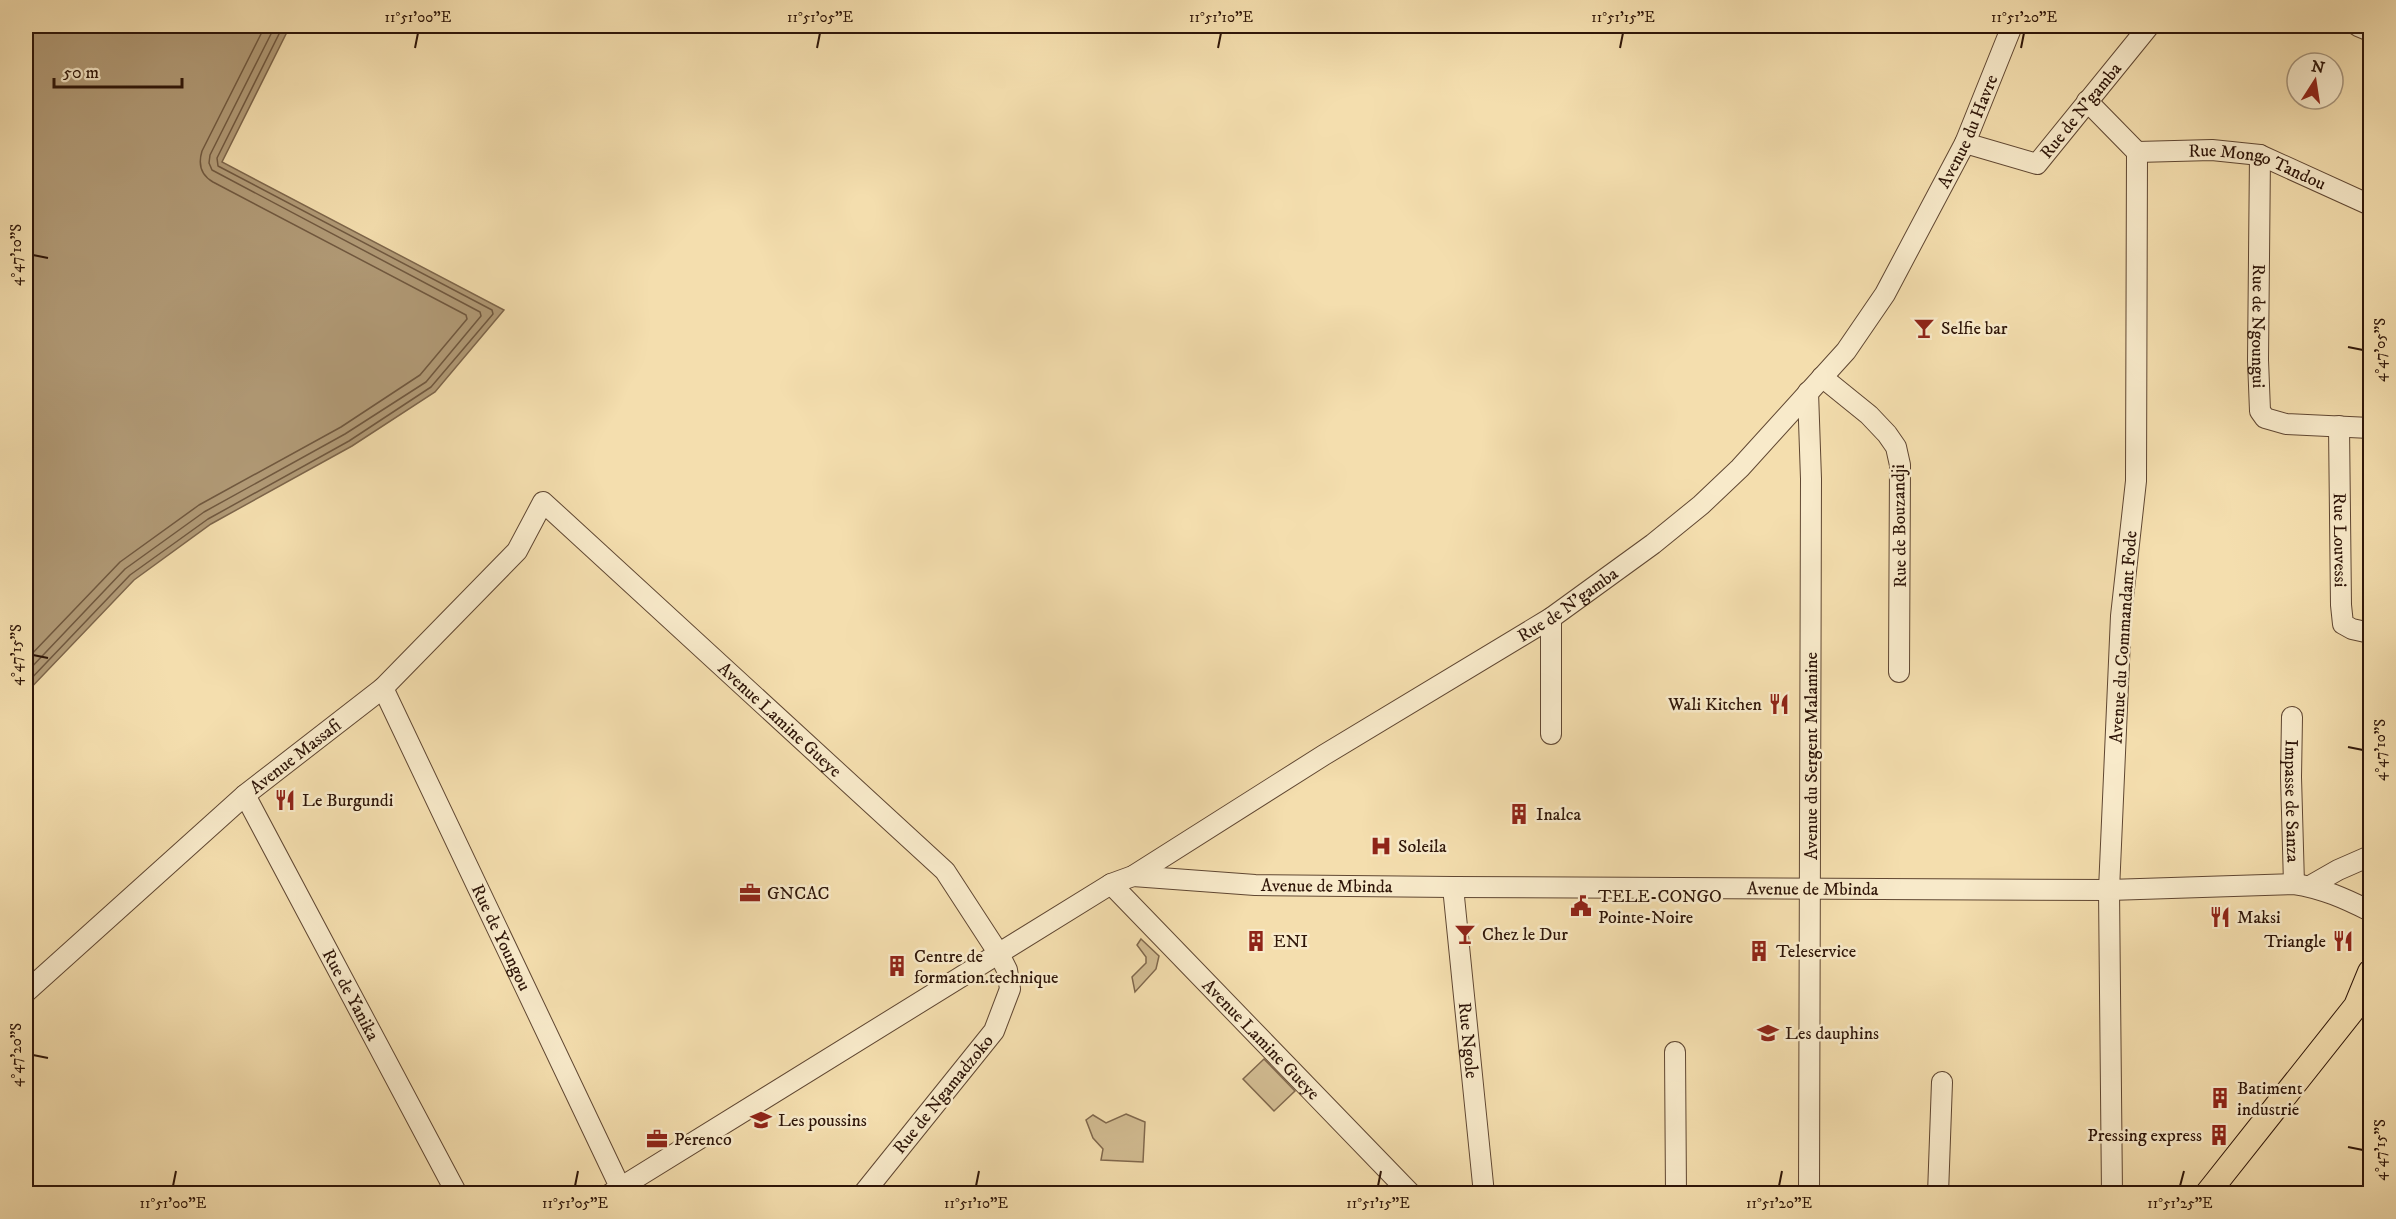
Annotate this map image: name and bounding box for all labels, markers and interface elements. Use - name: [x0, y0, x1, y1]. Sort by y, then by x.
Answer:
- text: 11°51'00"E: [385, 8, 452, 27]
- text: 11°51'05"E: [787, 8, 853, 27]
- text: 11°51'10"E: [1189, 8, 1253, 27]
- text: 11°51'15"E: [1591, 8, 1655, 27]
- text: 11°51'20"E: [1991, 8, 2057, 27]
- scale bar: [54, 51, 182, 89]
- north arrow: [2285, 51, 2345, 111]
- text: N: [2309, 56, 2326, 78]
- street label: Rue de N'gamba: [2036, 58, 2127, 164]
- text: 50 m: [63, 62, 99, 84]
- street label: Avenue du Havre: [1933, 72, 2003, 192]
- street label: Rue Mongo Tandou: [2188, 140, 2329, 196]
- text: 4°47'10"S: [7, 224, 26, 286]
- street label: Rue de Ngoungui: [2246, 264, 2269, 389]
- bar icon: Selfie bar: [1912, 316, 1936, 340]
- place label: Selfie bar: [1941, 318, 2008, 340]
- text: 4°47'05"S: [2371, 318, 2390, 382]
- street label: Rue de Bouzandji: [1888, 464, 1912, 588]
- street label: Rue Louvessi: [2328, 493, 2351, 587]
- street label: Avenue du Commandant Fode: [2106, 530, 2142, 744]
- street label: Rue de N'gamba: [1514, 563, 1623, 648]
- text: 4°47'15"S: [7, 624, 26, 686]
- street label: Avenue du Sergent Malamine: [1801, 652, 1823, 860]
- street label: Avenue Lamine Gueye: [713, 658, 846, 782]
- restaurant icon: Wali Kitchen: [1767, 692, 1791, 716]
- place label: Wali Kitchen: [1667, 694, 1763, 716]
- street label: Avenue Massafi: [246, 715, 346, 799]
- text: 4°47'10"S: [2371, 719, 2390, 781]
- street label: Impasse de Sanza: [2279, 739, 2303, 863]
- restaurant icon: Le Burgundi: [273, 788, 297, 812]
- place label: Le Burgundi: [302, 790, 394, 812]
- building icon: Inalca: [1507, 802, 1531, 826]
- place label: Inalca: [1536, 804, 1582, 826]
- hospital icon: Soleila: [1369, 834, 1393, 858]
- place label: Soleila: [1398, 836, 1447, 858]
- street label: Avenue de Mbinda: [1261, 875, 1393, 898]
- street label: Avenue de Mbinda: [1747, 878, 1879, 901]
- street label: Rue de Youngou: [466, 881, 535, 995]
- office icon: GNCAC: [738, 881, 762, 905]
- place label: GNCAC: [767, 883, 829, 905]
- place label: TELE-CONGO Pointe-Noire: [1598, 886, 1722, 929]
- public building icon: TELE-CONGO Pointe-Noire: [1569, 894, 1593, 918]
- restaurant icon: Maksi: [2208, 905, 2232, 929]
- place label: Maksi: [2237, 907, 2281, 929]
- bar icon: Chez le Dur: [1453, 922, 1477, 946]
- place label: Chez le Dur: [1482, 924, 1568, 946]
- building icon: ENI: [1244, 929, 1268, 953]
- restaurant icon: Triangle: [2331, 929, 2355, 953]
- place label: ENI: [1273, 931, 1308, 953]
- place label: Triangle: [2264, 931, 2326, 953]
- building icon: Teleservice: [1747, 939, 1771, 963]
- place label: Teleservice: [1776, 941, 1856, 963]
- street label: Rue de Yanika: [317, 945, 384, 1045]
- place label: Centre de formation.technique: [914, 946, 1059, 989]
- building icon: Centre de formation.technique: [885, 954, 909, 978]
- street label: Avenue Lamine Gueye: [1197, 975, 1324, 1105]
- street label: Rue Ngole: [1453, 1001, 1482, 1080]
- school or university icon: Les dauphins: [1756, 1021, 1780, 1045]
- text: 4°47'20"S: [7, 1023, 26, 1087]
- place label: Les dauphins: [1785, 1023, 1879, 1045]
- street label: Rue de Ngamadzoko: [889, 1030, 999, 1159]
- place label: Batiment industrie: [2237, 1078, 2303, 1121]
- building icon: Batiment industrie: [2208, 1086, 2232, 1110]
- school or university icon: Les poussins: [749, 1108, 773, 1132]
- place label: Les poussins: [778, 1110, 867, 1132]
- text: 4°47'15"S: [2371, 1119, 2390, 1181]
- building icon: Pressing express: [2207, 1123, 2231, 1147]
- place label: Pressing express: [2087, 1125, 2202, 1147]
- office icon: Perenco: [645, 1127, 669, 1151]
- place label: Perenco: [674, 1129, 732, 1151]
- text: 11°51'00"E: [140, 1194, 207, 1213]
- text: 11°51'05"E: [542, 1194, 608, 1213]
- text: 11°51'10"E: [944, 1194, 1008, 1213]
- text: 11°51'15"E: [1346, 1194, 1410, 1213]
- text: 11°51'20"E: [1746, 1194, 1812, 1213]
- text: 11°51'25"E: [2147, 1194, 2213, 1213]

